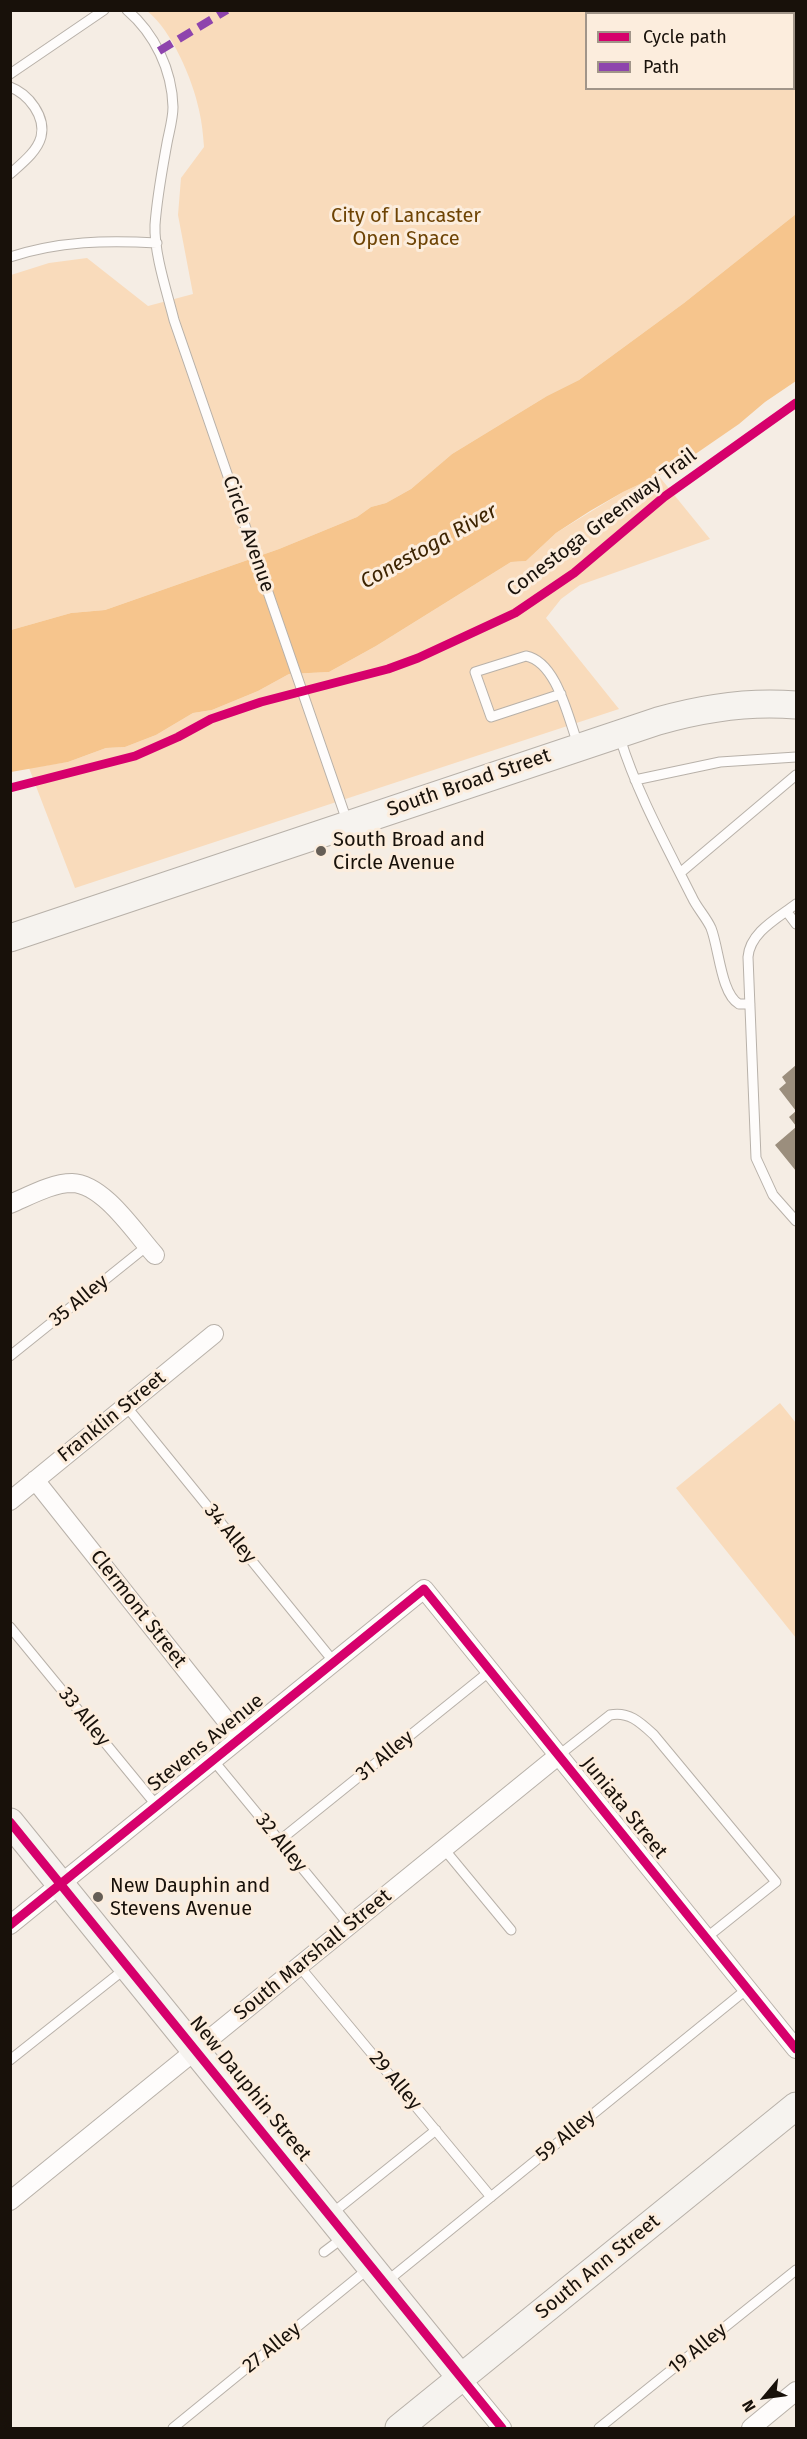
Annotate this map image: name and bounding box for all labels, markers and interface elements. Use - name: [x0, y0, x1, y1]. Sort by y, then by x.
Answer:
- legend: [585, 12, 795, 90]
- text: Cycle path: [643, 26, 727, 48]
- text: Path: [643, 56, 679, 78]
- park label: City of Lancaster Open Space: [331, 204, 481, 251]
- street label: Conestoga Greenway Trail: [502, 444, 702, 602]
- street label: Circle Avenue: [217, 472, 279, 596]
- water label: Conestoga River: [356, 499, 502, 595]
- street label: South Broad Street: [384, 744, 554, 822]
- place label: South Broad and Circle Avenue: [333, 828, 485, 875]
- marker: South Broad and Circle Avenue: [314, 844, 328, 858]
- street label: 35 Alley: [45, 1270, 113, 1332]
- street label: Franklin Street: [53, 1366, 171, 1468]
- street label: 34 Alley: [199, 1499, 261, 1569]
- street label: Clermont Street: [85, 1545, 191, 1673]
- street label: 33 Alley: [53, 1683, 115, 1751]
- street label: Stevens Avenue: [143, 1689, 269, 1797]
- street label: 31 Alley: [351, 1726, 419, 1786]
- street label: Juniata Street: [576, 1752, 672, 1864]
- street label: 32 Alley: [250, 1809, 312, 1877]
- place label: New Dauphin and Stevens Avenue: [110, 1874, 270, 1921]
- street label: South Marshall Street: [230, 1884, 396, 2026]
- marker: New Dauphin and Stevens Avenue: [91, 1890, 105, 1904]
- street label: New Dauphin Street: [184, 2012, 316, 2166]
- street label: 29 Alley: [364, 2047, 426, 2115]
- street label: 59 Alley: [532, 2105, 600, 2167]
- street label: South Ann Street: [531, 2210, 665, 2324]
- street label: 27 Alley: [238, 2317, 306, 2379]
- street label: 19 Alley: [664, 2318, 732, 2380]
- north arrow: [735, 2367, 795, 2427]
- text: N: [738, 2397, 760, 2415]

